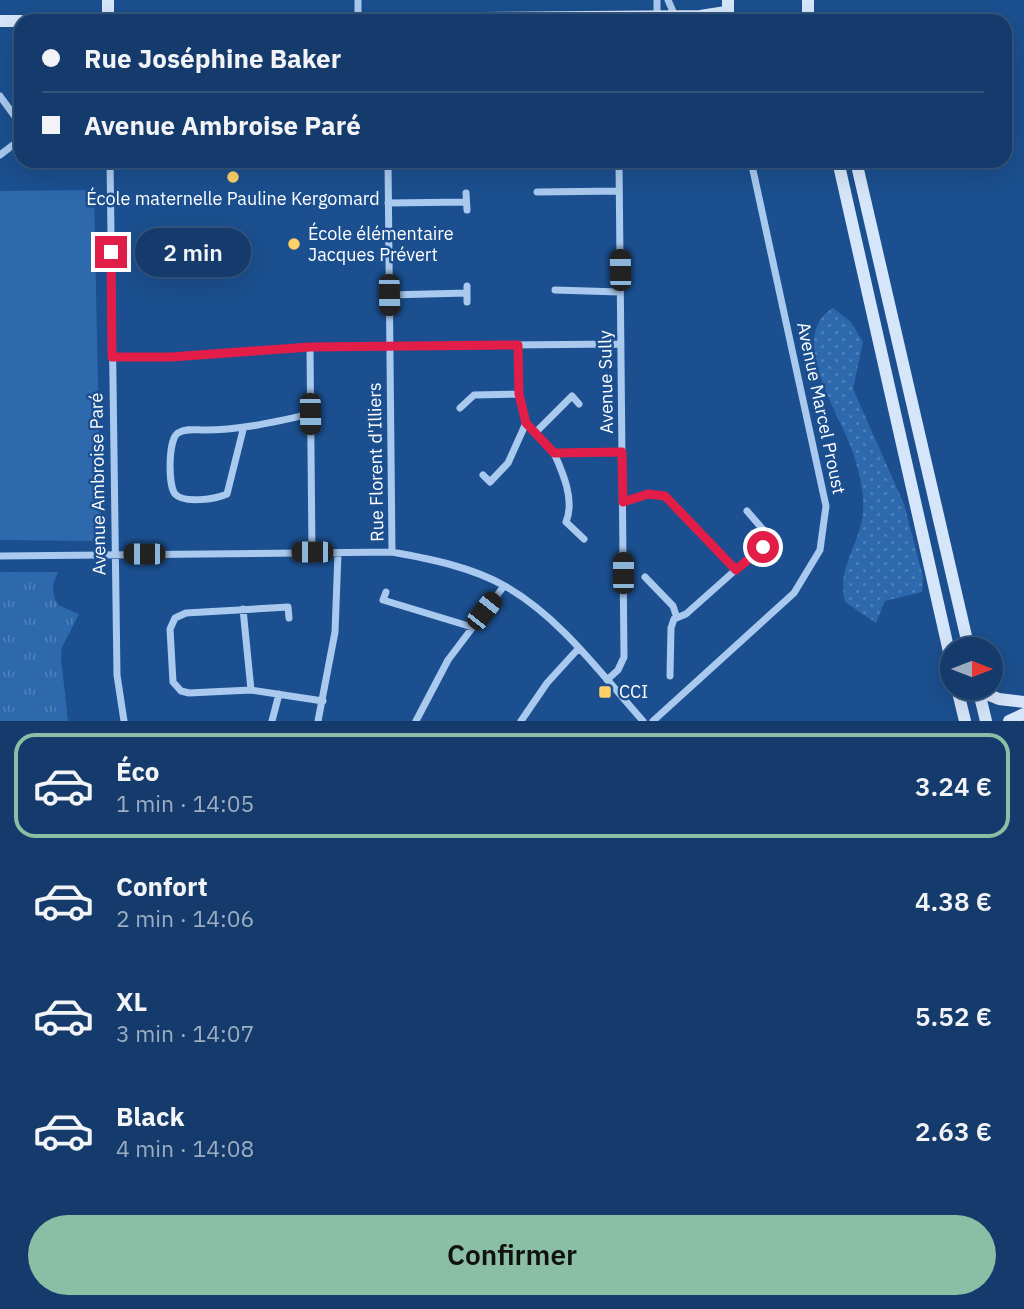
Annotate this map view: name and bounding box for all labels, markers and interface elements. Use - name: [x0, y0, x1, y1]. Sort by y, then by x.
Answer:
- text: Rue Joséphine Baker: [84, 41, 341, 75]
- text: Avenue Ambroise Paré: [84, 108, 361, 142]
- marker: École maternelle Pauline Kergomard: [225, 169, 241, 185]
- place label: École maternelle Pauline Kergomard: [86, 187, 380, 210]
- place label: École élémentaire Jacques Prévert: [308, 222, 454, 266]
- callout: 2 min: [136, 228, 251, 276]
- route end: [95, 236, 127, 268]
- marker: École élémentaire Jacques Prévert: [286, 236, 302, 252]
- text: 2 min: [163, 237, 223, 267]
- car: [610, 249, 631, 291]
- car: [379, 274, 400, 316]
- street label: Avenue Marcel Proust: [792, 320, 851, 496]
- street label: Avenue Sully: [593, 330, 618, 434]
- street label: Rue Florent d'Illiers: [363, 382, 388, 542]
- street label: Avenue Ambroise Paré: [84, 392, 111, 576]
- car: [300, 393, 321, 435]
- route start: [747, 531, 779, 563]
- car: [292, 542, 334, 563]
- car: [124, 544, 166, 565]
- car: [613, 552, 634, 594]
- car: [463, 588, 506, 634]
- north arrow: [940, 637, 1003, 700]
- map controls: [940, 637, 1003, 700]
- place label: CCI: [619, 680, 648, 703]
- marker: CCI: [597, 684, 613, 700]
- icon: car: [32, 754, 95, 817]
- text: Éco: [116, 754, 160, 788]
- text: 3.24 €: [915, 769, 992, 803]
- text: 1 min · 14:05: [116, 788, 254, 818]
- icon: car: [32, 869, 95, 932]
- text: Confort: [116, 869, 208, 903]
- text: 4.38 €: [915, 884, 992, 918]
- text: 2 min · 14:06: [116, 903, 254, 933]
- icon: car: [32, 984, 95, 1047]
- text: XL: [116, 984, 147, 1018]
- text: 5.52 €: [915, 999, 992, 1033]
- text: 3 min · 14:07: [116, 1018, 254, 1048]
- icon: car: [32, 1099, 95, 1162]
- text: Black: [116, 1099, 184, 1133]
- text: 2.63 €: [915, 1114, 992, 1148]
- text: 4 min · 14:08: [116, 1133, 254, 1163]
- button: Confirmer: [28, 1215, 996, 1295]

